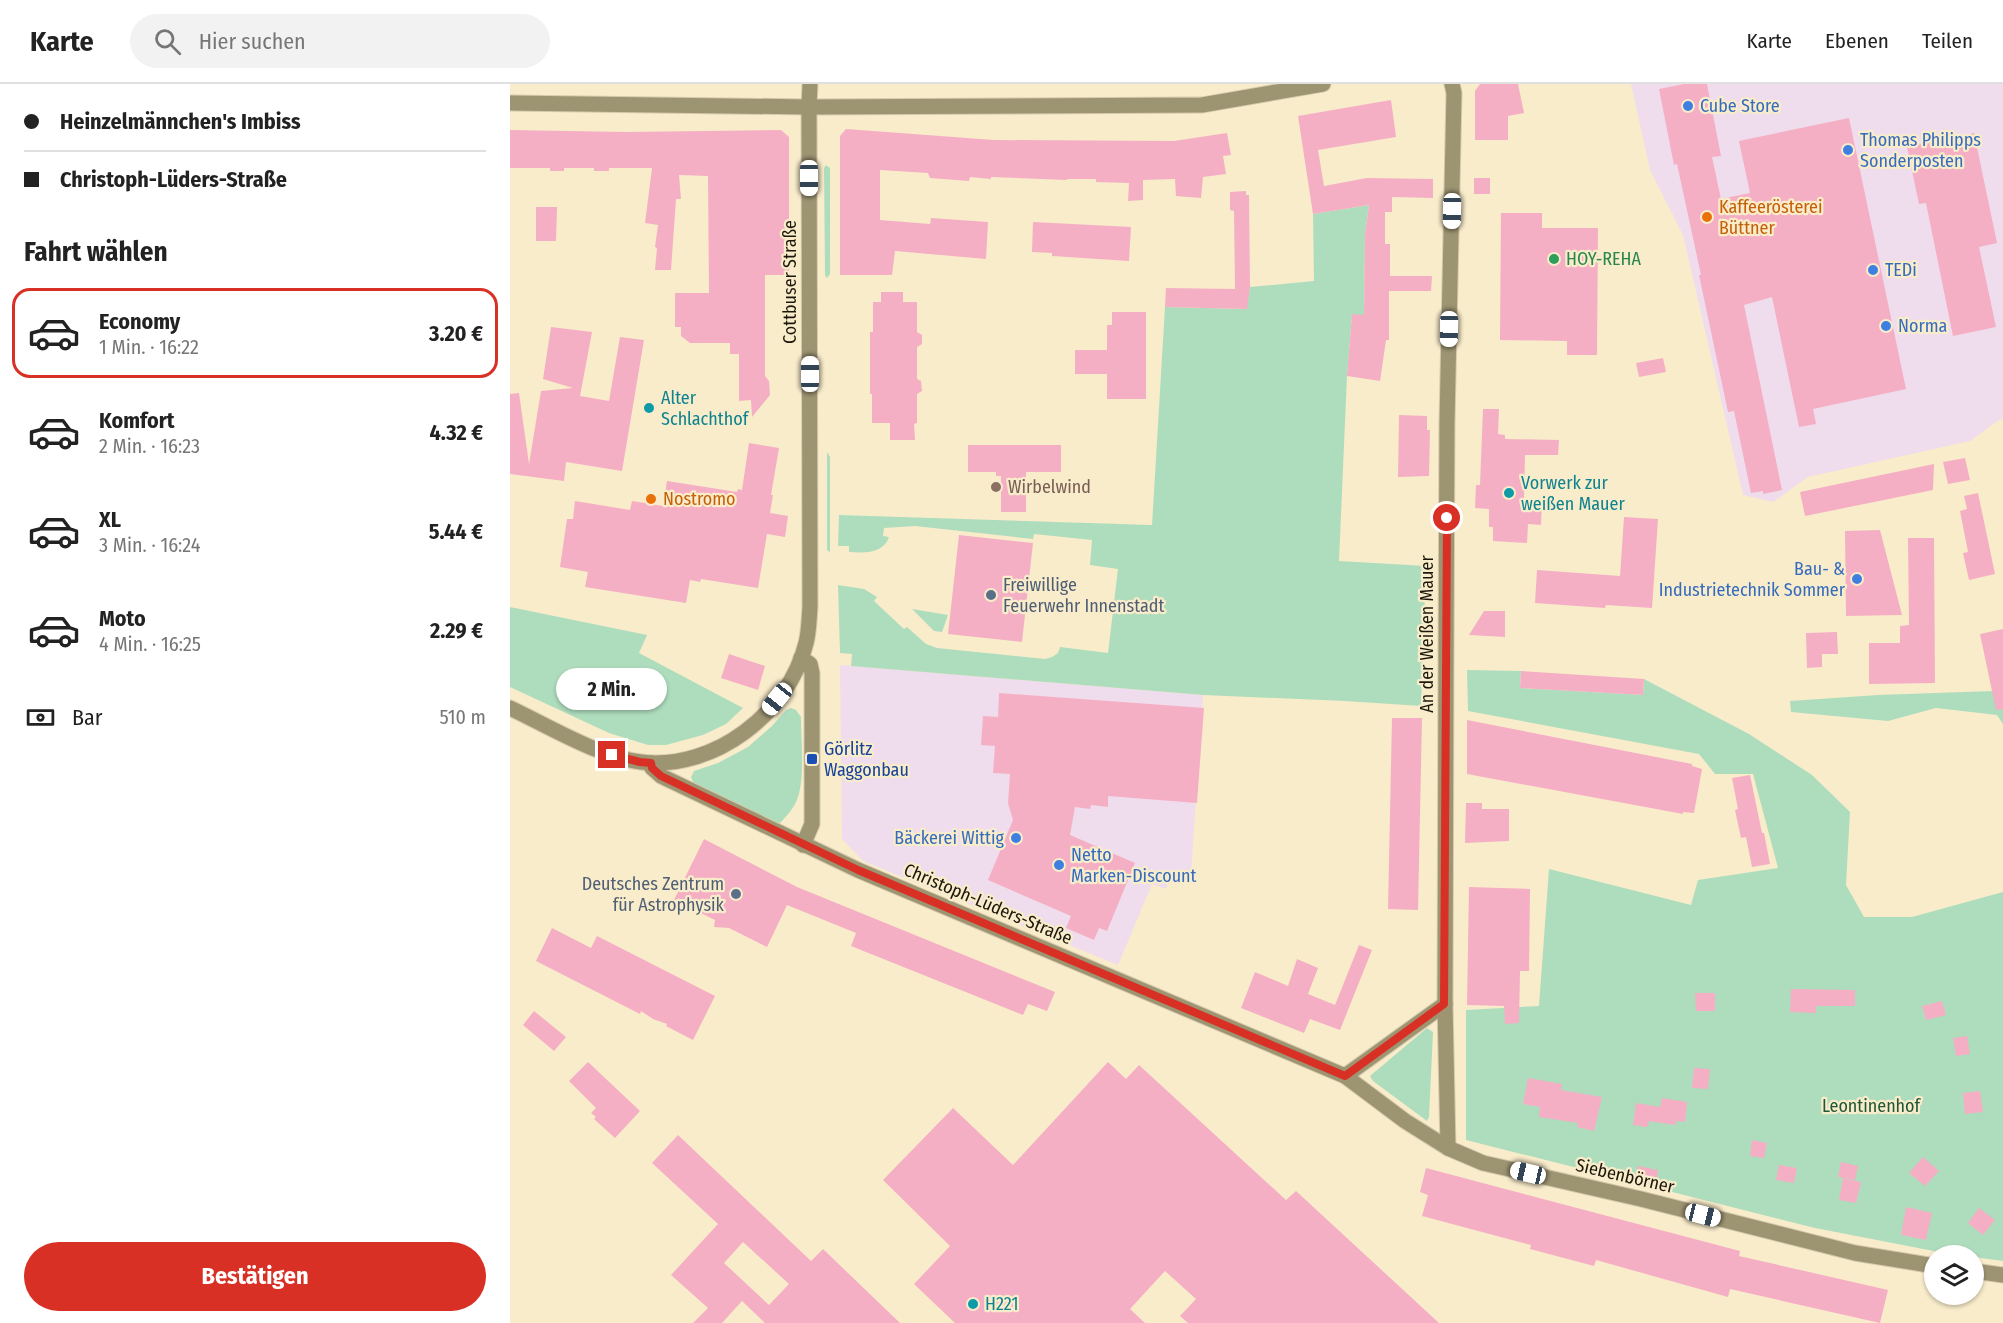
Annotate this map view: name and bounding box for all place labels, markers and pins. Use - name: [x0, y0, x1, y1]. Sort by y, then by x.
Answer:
- place label: Cube Store: [1700, 95, 1780, 117]
- marker: Cube Store: [1681, 99, 1695, 113]
- place label: Thomas Philipps Sonderposten: [1860, 129, 1981, 172]
- marker: Thomas Philipps Sonderposten: [1841, 143, 1855, 157]
- place label: Kaffeerösterei Büttner: [1719, 196, 1822, 239]
- marker: Kaffeerösterei Büttner: [1700, 210, 1714, 224]
- place label: HOY-REHA: [1566, 248, 1641, 270]
- marker: HOY-REHA: [1547, 252, 1561, 266]
- place label: TEDi: [1885, 259, 1917, 281]
- marker: TEDi: [1866, 263, 1880, 277]
- place label: Norma: [1898, 315, 1948, 337]
- marker: Norma: [1879, 319, 1893, 333]
- place label: Alter Schlachthof: [661, 387, 750, 430]
- marker: Alter Schlachthof: [642, 401, 656, 415]
- place label: Vorwerk zur weißen Mauer: [1521, 472, 1625, 515]
- place label: Wirbelwind: [1008, 476, 1091, 498]
- marker: Wirbelwind: [989, 480, 1003, 494]
- marker: Vorwerk zur weißen Mauer: [1502, 486, 1516, 500]
- place label: Nostromo: [663, 488, 736, 510]
- marker: Nostromo: [644, 492, 658, 506]
- place label: Bau- & Industrietechnik Sommer: [1659, 558, 1846, 601]
- marker: Bau- & Industrietechnik Sommer: [1850, 572, 1864, 586]
- place label: Freiwillige Feuerwehr Innenstadt: [1003, 574, 1164, 617]
- marker: Freiwillige Feuerwehr Innenstadt: [984, 588, 998, 602]
- place label: Görlitz Waggonbau: [824, 738, 909, 781]
- marker: Görlitz Waggonbau: [805, 752, 819, 766]
- place label: Bäckerei Wittig: [894, 827, 1005, 849]
- marker: Bäckerei Wittig: [1009, 831, 1023, 845]
- place label: Netto Marken-Discount: [1071, 844, 1197, 887]
- marker: Netto Marken-Discount: [1052, 858, 1066, 872]
- place label: Deutsches Zentrum für Astrophysik: [582, 873, 725, 916]
- marker: Deutsches Zentrum für Astrophysik: [729, 887, 743, 901]
- place label: H221: [985, 1293, 1018, 1315]
- marker: H221: [966, 1297, 980, 1311]

